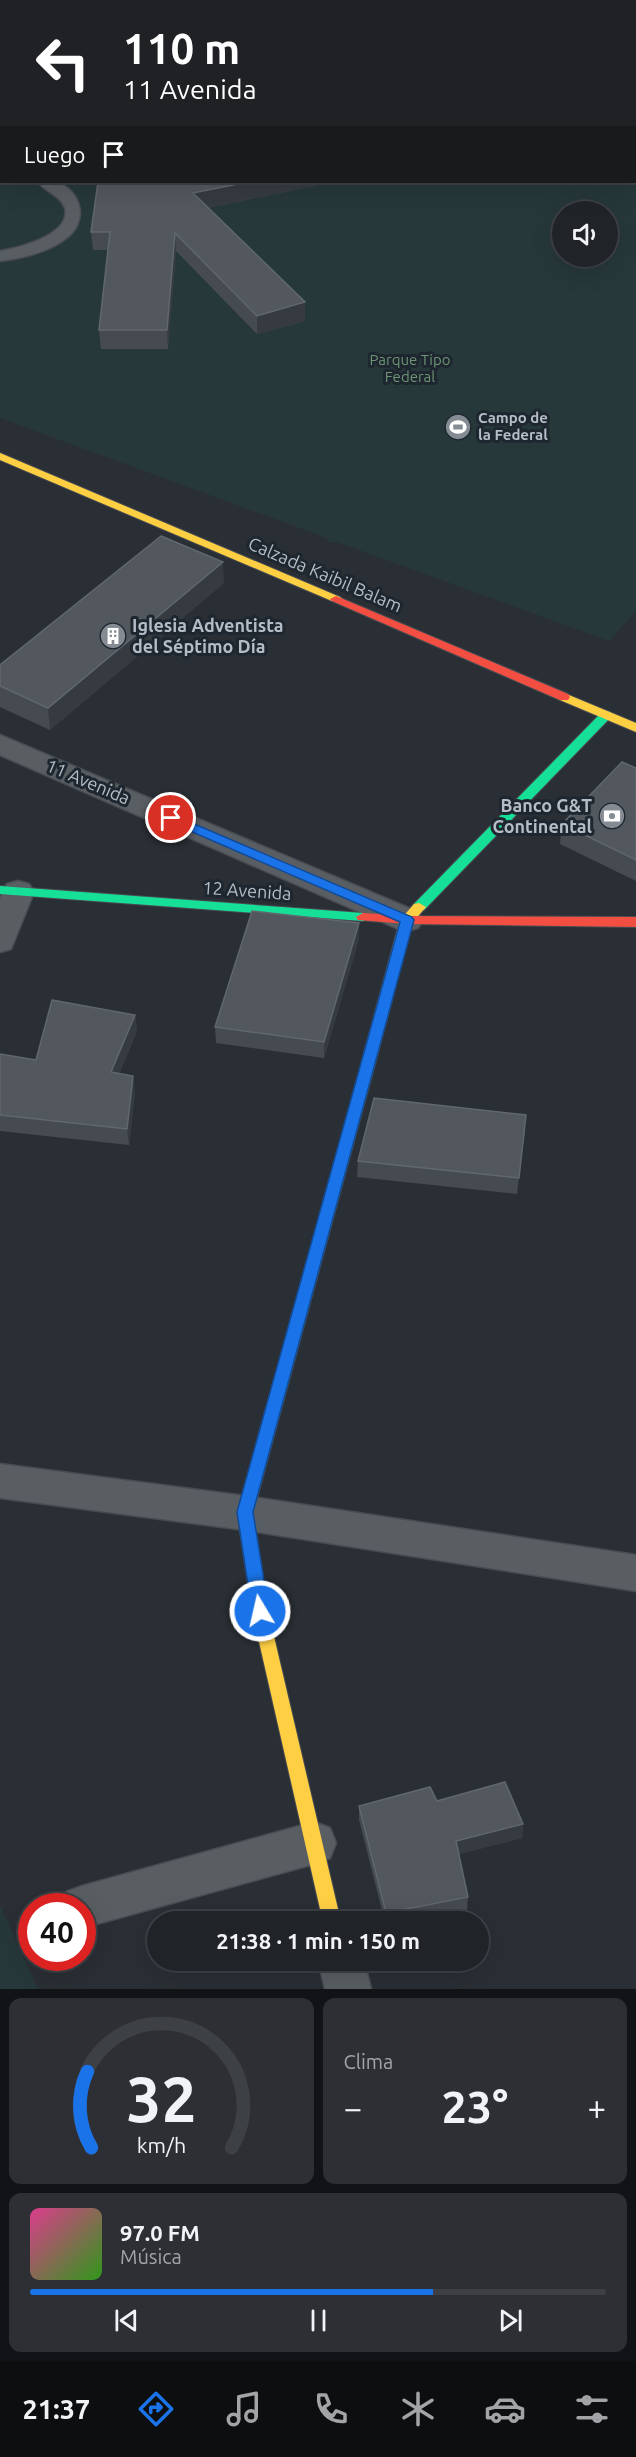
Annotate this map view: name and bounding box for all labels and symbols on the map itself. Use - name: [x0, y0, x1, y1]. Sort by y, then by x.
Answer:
- park label: Parque Tipo Federal: [369, 351, 451, 385]
- place label: Campo de la Federal: [478, 409, 548, 443]
- sports icon: Campo de la Federal: [443, 412, 473, 442]
- street label: Calzada Kaibil Balam: [246, 533, 405, 616]
- place label: Iglesia Adventista del Séptimo Día: [132, 615, 284, 656]
- building icon: Iglesia Adventista del Séptimo Día: [98, 621, 128, 651]
- street label: 11 Avenida: [44, 754, 133, 808]
- pin: [145, 792, 196, 843]
- place label: Banco G&T Continental: [492, 795, 593, 836]
- bank icon: Banco G&T Continental: [597, 801, 627, 831]
- street label: 12 Avenida: [202, 877, 292, 903]
- position arrow: [228, 1579, 292, 1643]
- speed limit sign: 40: [18, 1893, 96, 1971]

